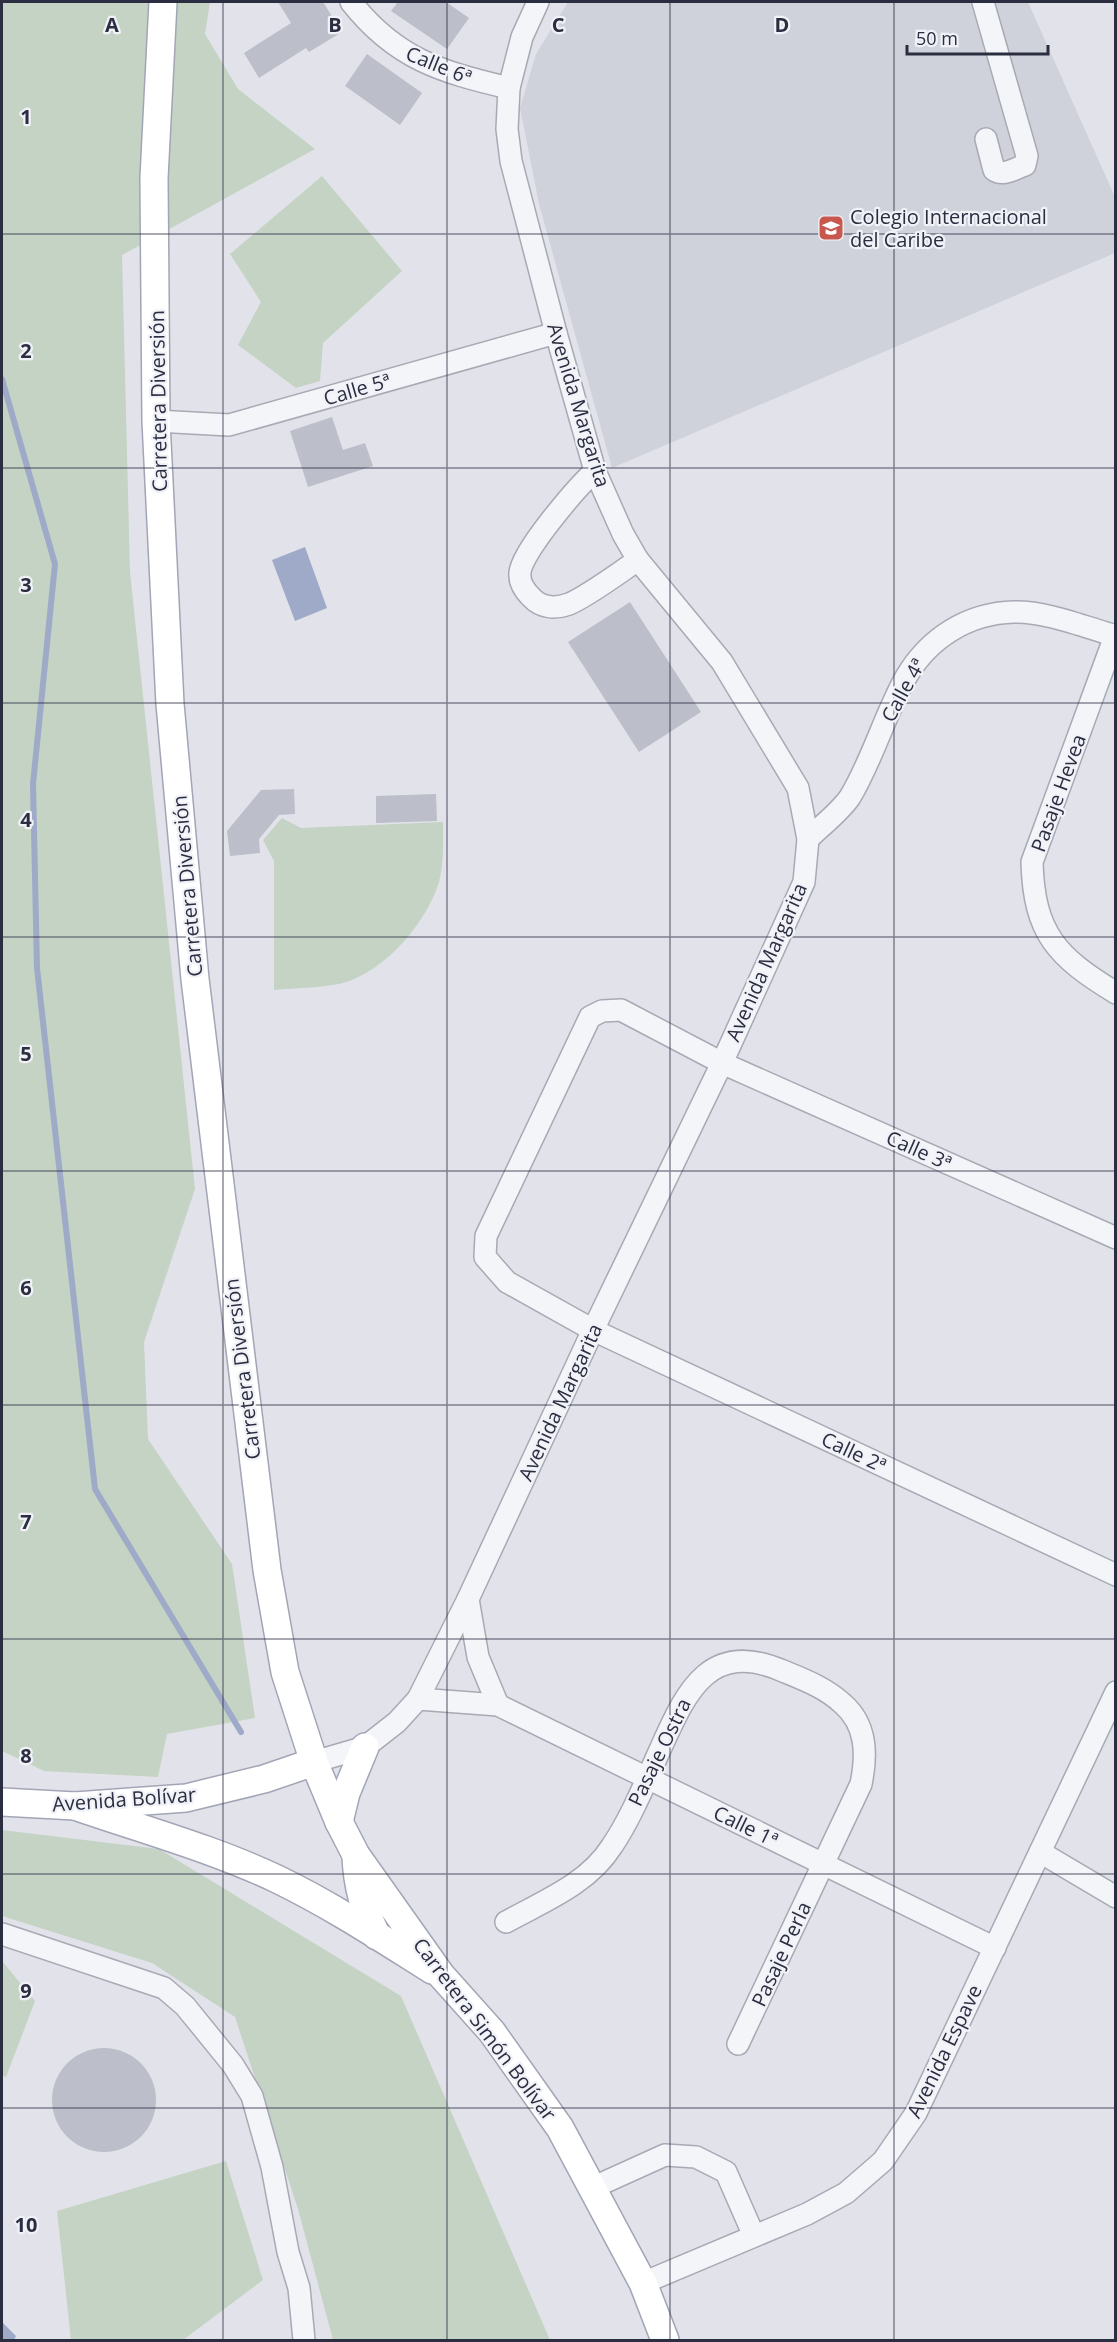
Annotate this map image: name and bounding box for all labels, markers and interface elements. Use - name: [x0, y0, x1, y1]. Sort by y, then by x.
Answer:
- text: A: [105, 11, 119, 38]
- text: B: [328, 11, 342, 38]
- text: C: [552, 11, 565, 38]
- text: D: [775, 11, 789, 38]
- scale bar: [907, 18, 1048, 56]
- text: 50 m: [916, 26, 958, 50]
- street label: Calle 6ª: [402, 40, 476, 90]
- text: 1: [20, 103, 32, 130]
- place label: Colegio Internacional del Caribe: [850, 203, 1047, 253]
- school or university icon: Colegio Internacional del Caribe: [816, 213, 846, 243]
- street label: Carretera Diversión: [143, 310, 173, 492]
- street label: Avenida Margarita: [541, 320, 617, 490]
- text: 2: [20, 337, 32, 364]
- street label: Calle 5ª: [320, 367, 394, 411]
- text: 3: [20, 571, 32, 598]
- street label: Calle 4ª: [875, 653, 931, 727]
- street label: Pasaje Hevea: [1024, 730, 1092, 856]
- street label: Carretera Diversión: [166, 794, 208, 978]
- text: 4: [20, 806, 32, 833]
- street label: Avenida Margarita: [719, 879, 813, 1045]
- text: 5: [20, 1040, 32, 1067]
- street label: Calle 3ª: [882, 1124, 956, 1176]
- text: 6: [20, 1274, 32, 1301]
- street label: Carretera Diversión: [218, 1277, 266, 1461]
- street label: Avenida Margarita: [512, 1319, 608, 1485]
- street label: Calle 2ª: [817, 1425, 891, 1479]
- text: 7: [20, 1508, 32, 1535]
- street label: Pasaje Ostra: [621, 1694, 697, 1810]
- text: 8: [20, 1742, 32, 1769]
- street label: Avenida Bolívar: [51, 1781, 197, 1817]
- street label: Calle 1ª: [709, 1799, 783, 1853]
- street label: Pasaje Perla: [745, 1897, 817, 2011]
- street label: Carretera Simón Bolívar: [407, 1932, 563, 2126]
- text: 9: [20, 1977, 32, 2004]
- street label: Avenida Espave: [900, 1980, 988, 2122]
- text: 10: [15, 2211, 37, 2238]

